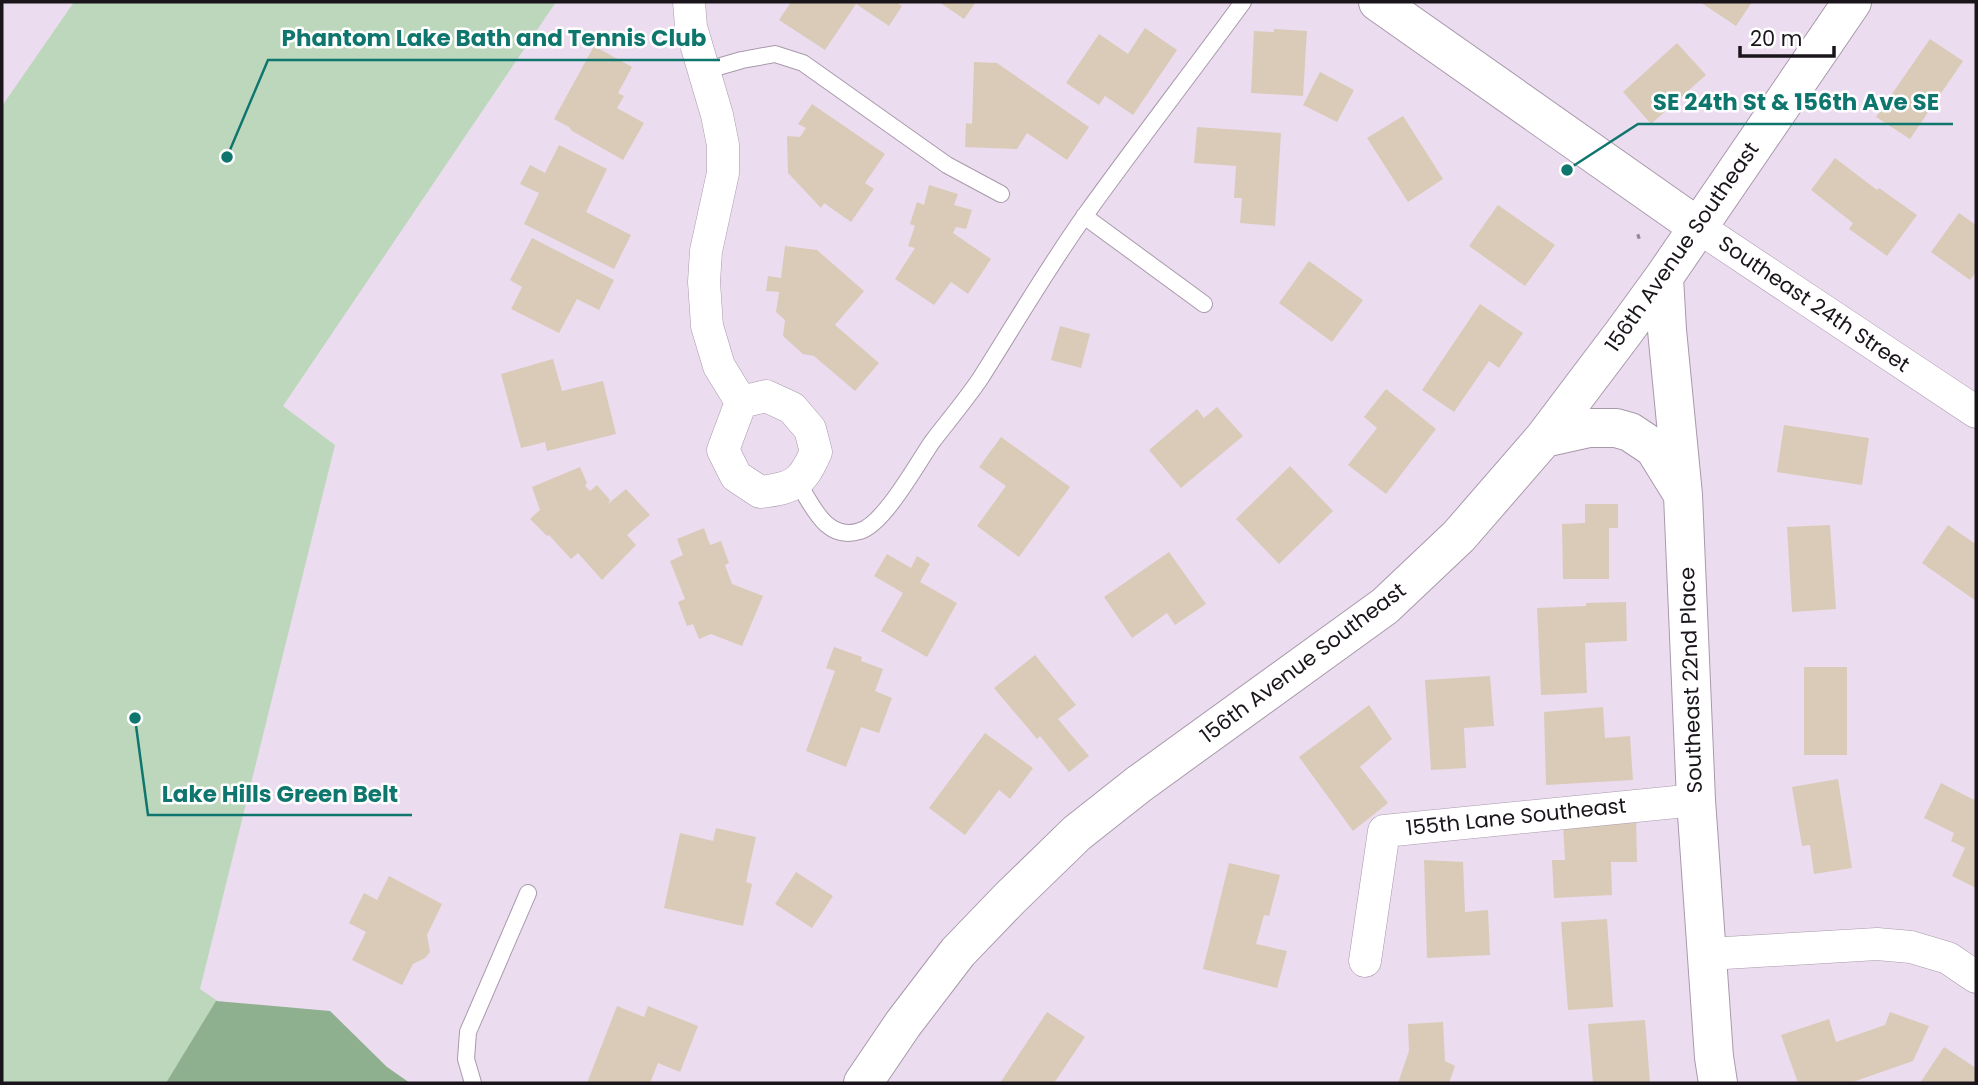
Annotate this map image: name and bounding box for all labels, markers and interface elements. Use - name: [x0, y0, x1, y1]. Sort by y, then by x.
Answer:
- scale bar: [1740, 14, 1834, 58]
- callout: Phantom Lake Bath and Tennis Club: [268, 16, 720, 60]
- text: Phantom Lake Bath and Tennis Club: [282, 22, 706, 54]
- text: 20 m: [1750, 24, 1803, 53]
- callout: SE 24th St & 156th Ave SE: [1638, 80, 1953, 124]
- text: SE 24th St & 156th Ave SE: [1653, 86, 1939, 118]
- street label: 156th Avenue Southeast: [1598, 136, 1765, 358]
- street label: Southeast 24th Street: [1713, 229, 1916, 379]
- street label: Southeast 22nd Place: [1672, 566, 1709, 794]
- street label: 156th Avenue Southeast: [1194, 576, 1411, 750]
- callout: Lake Hills Green Belt: [148, 771, 412, 815]
- text: Lake Hills Green Belt: [162, 778, 398, 810]
- street label: 155th Lane Southeast: [1404, 791, 1627, 842]

